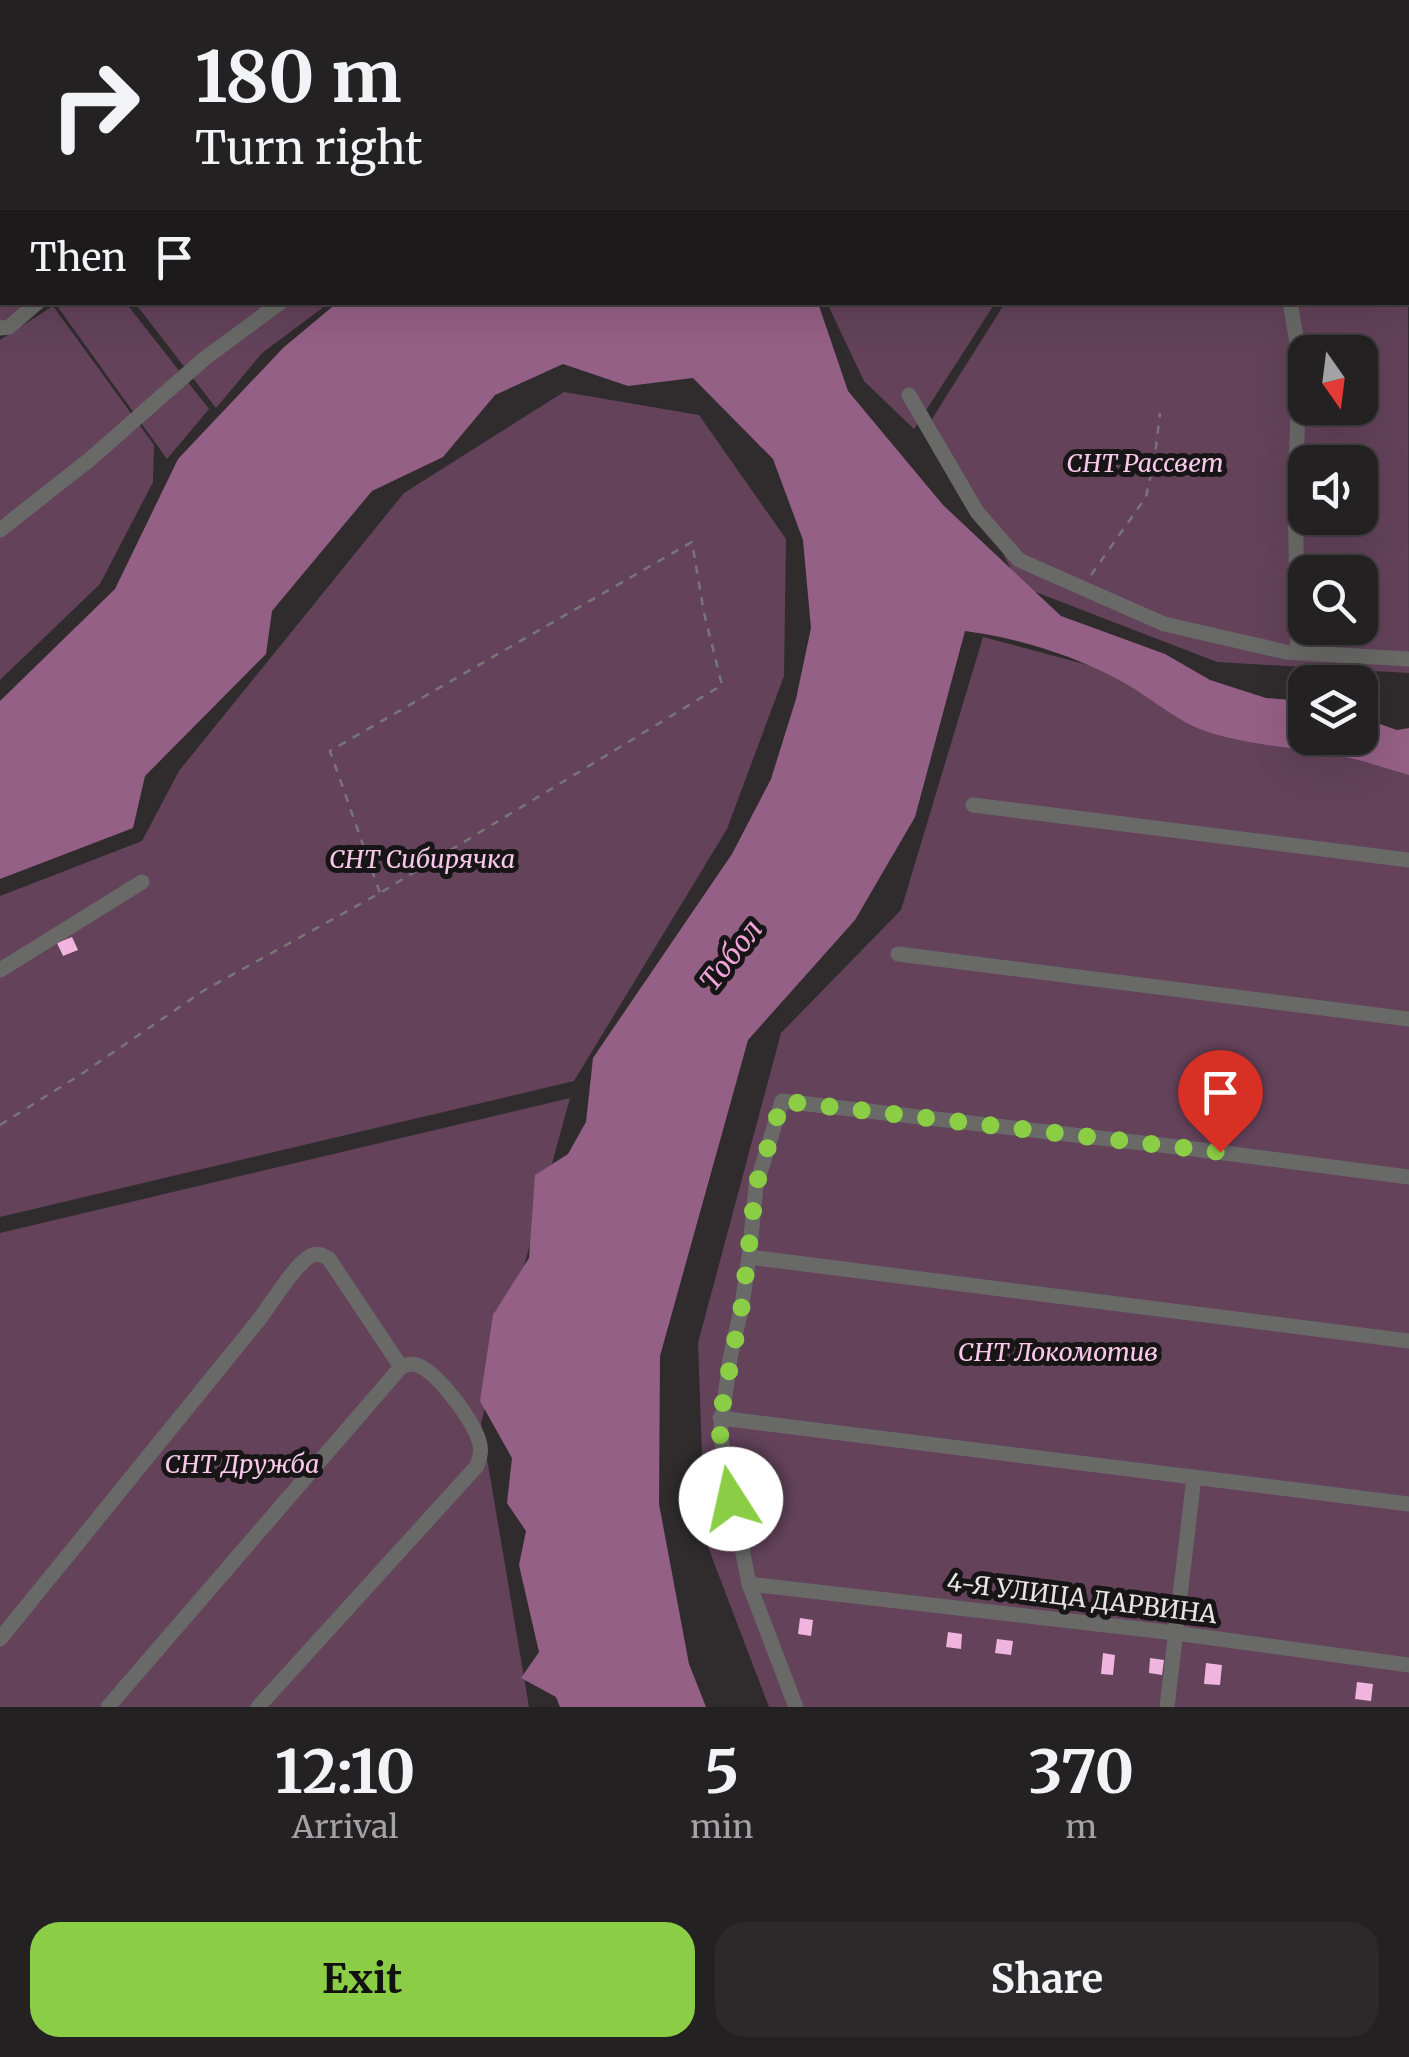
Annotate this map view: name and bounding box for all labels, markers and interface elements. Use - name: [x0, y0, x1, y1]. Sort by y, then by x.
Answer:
- text: 180 m: [195, 33, 402, 121]
- icon: right: [30, 40, 160, 170]
- text: Turn right: [195, 120, 423, 176]
- icon: arrive: [147, 230, 202, 285]
- text: Then: [30, 234, 127, 281]
- north arrow: [1288, 335, 1378, 425]
- map controls: [1288, 335, 1378, 755]
- button: sound: [1288, 445, 1378, 535]
- park label: СНТ Рассвет: [1066, 447, 1224, 479]
- button: search: [1288, 555, 1378, 645]
- button: layers: [1288, 665, 1378, 755]
- park label: СНТ Сибирячка: [329, 843, 515, 875]
- water label: Тобол: [692, 912, 770, 998]
- pin: [1178, 1050, 1263, 1153]
- icon: arrive: [1193, 1065, 1248, 1120]
- park label: СНТ Локомотив: [958, 1336, 1158, 1368]
- position arrow: [679, 1447, 783, 1551]
- park label: СНТ Дружба: [165, 1448, 319, 1480]
- street label: 4-Я УЛИЦА ДАРВИНА: [945, 1566, 1219, 1630]
- text: 12:10: [275, 1734, 415, 1809]
- text: 5: [704, 1734, 739, 1809]
- text: 370: [1028, 1734, 1134, 1809]
- text: Arrival: [292, 1807, 399, 1847]
- text: min: [690, 1807, 754, 1847]
- text: m: [1065, 1807, 1097, 1847]
- button: Exit: [30, 1922, 695, 2037]
- button: Share: [715, 1922, 1379, 2037]

